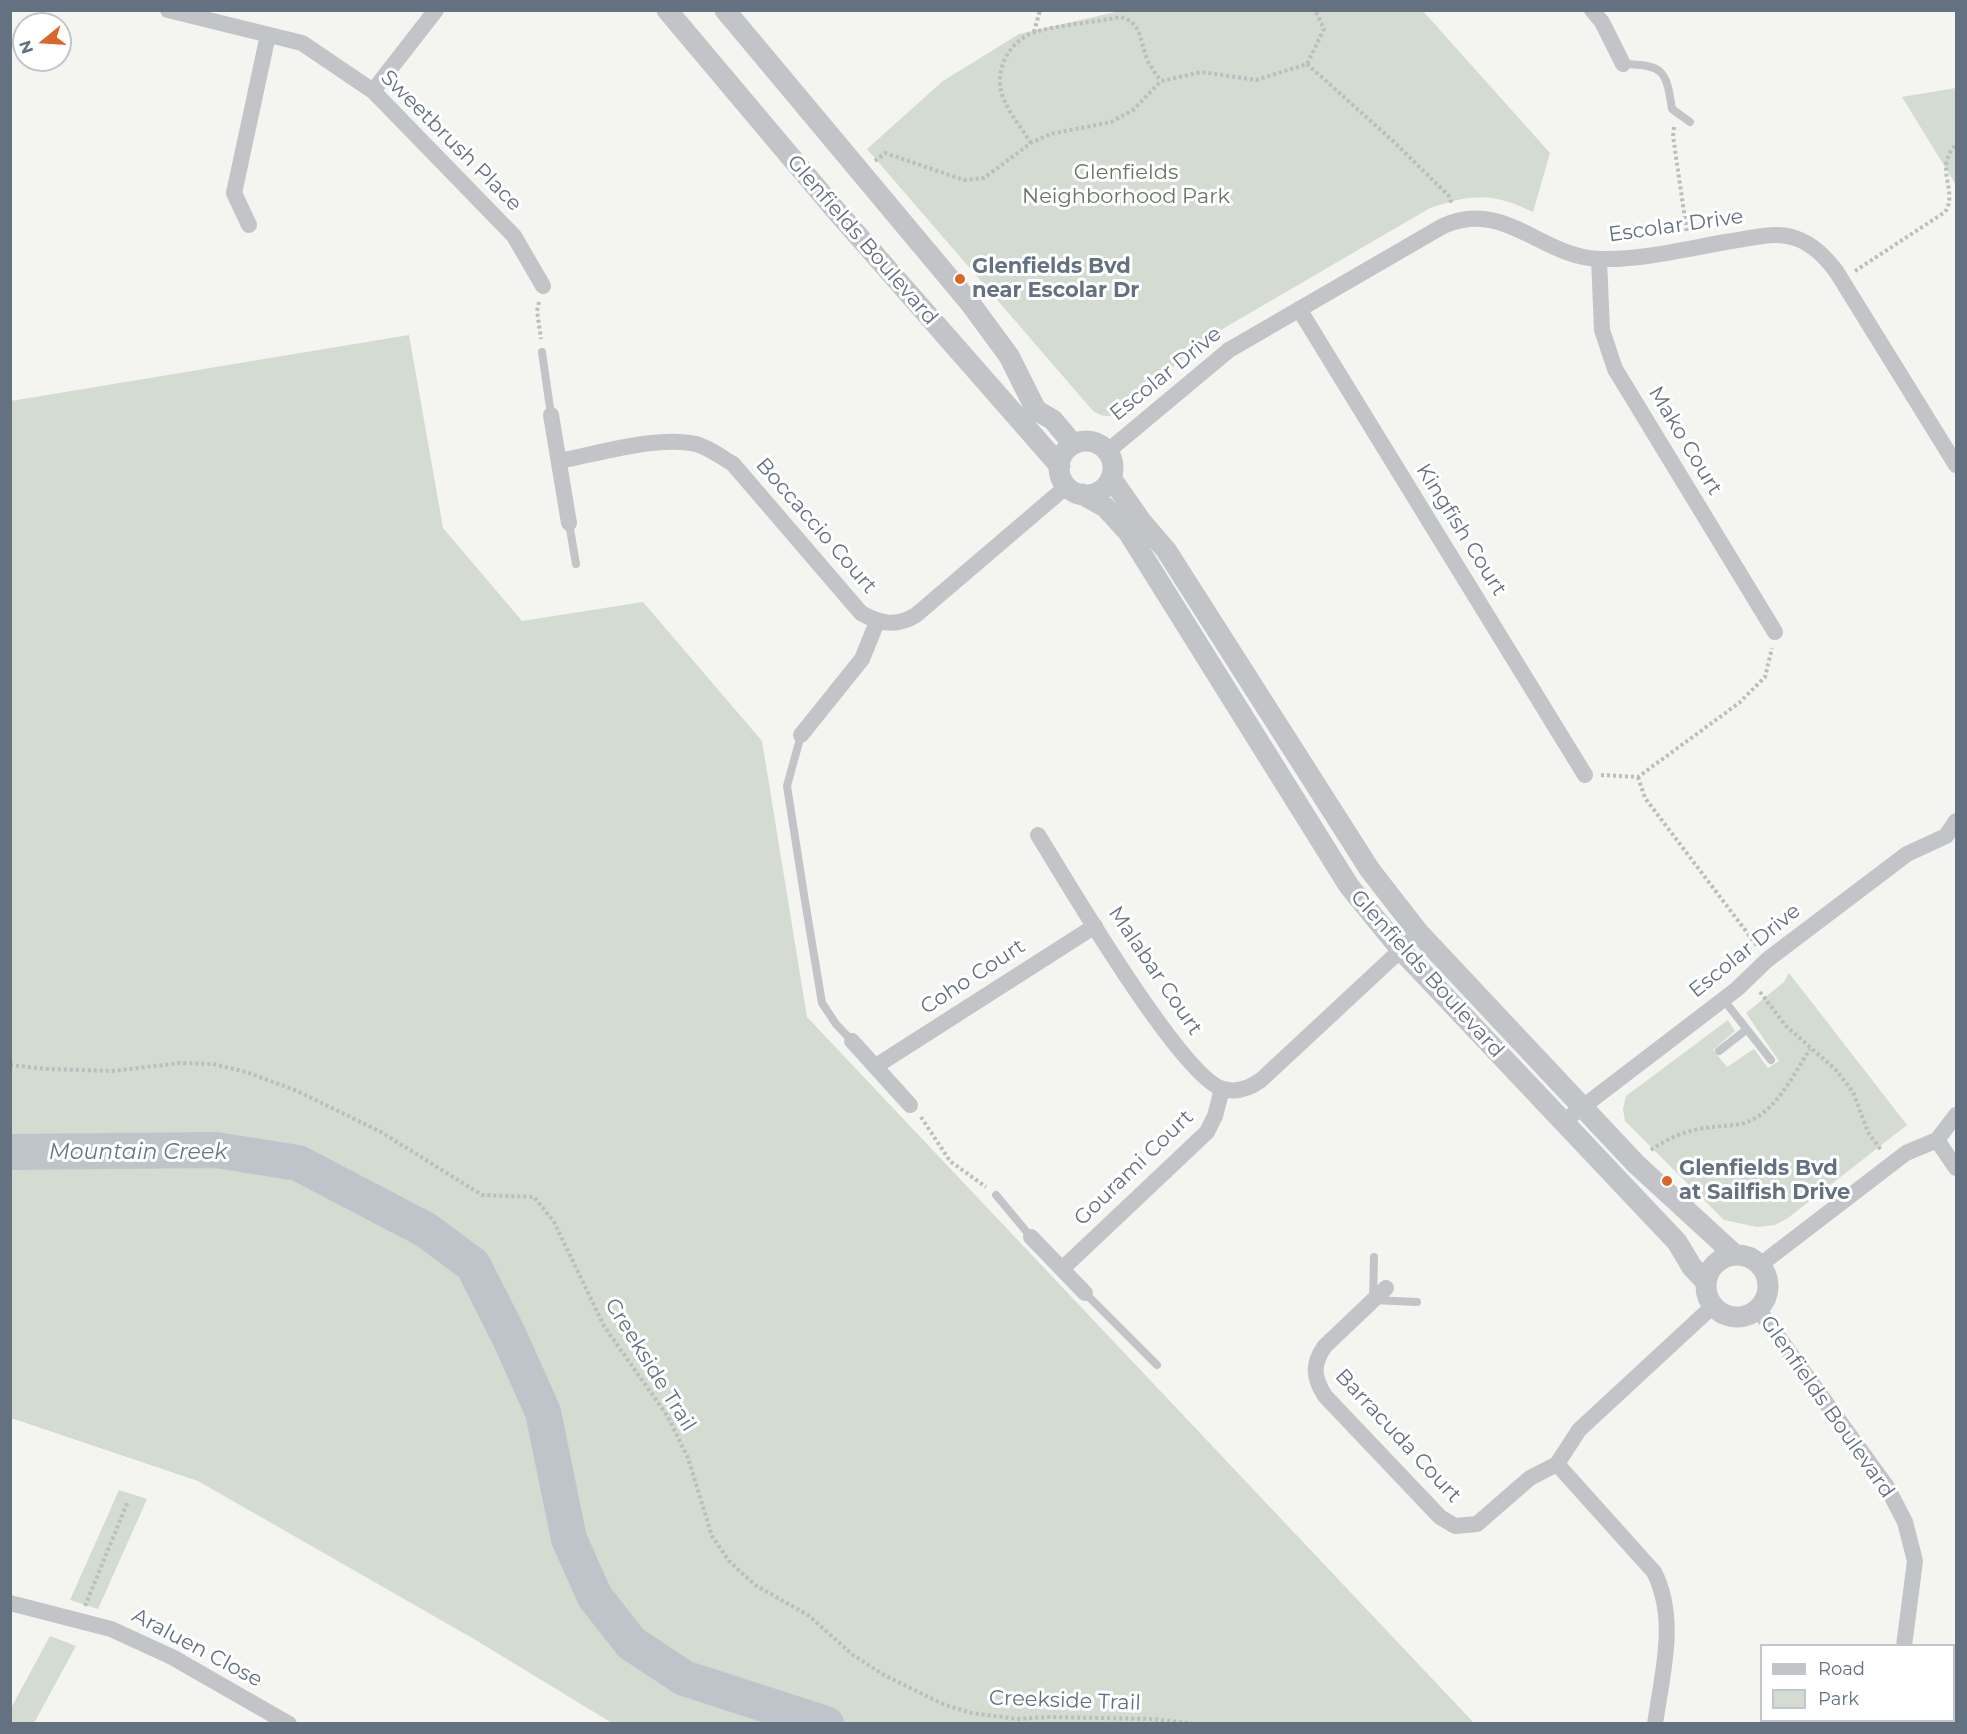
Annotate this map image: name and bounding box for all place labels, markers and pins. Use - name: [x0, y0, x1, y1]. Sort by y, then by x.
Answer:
- place label: Glenfields Bvd near Escolar Dr: [972, 254, 1139, 304]
- marker: Glenfields Bvd near Escolar Dr: [953, 272, 967, 286]
- place label: Glenfields Bvd at Sailfish Drive: [1679, 1156, 1850, 1206]
- marker: Glenfields Bvd at Sailfish Drive: [1660, 1174, 1674, 1188]

